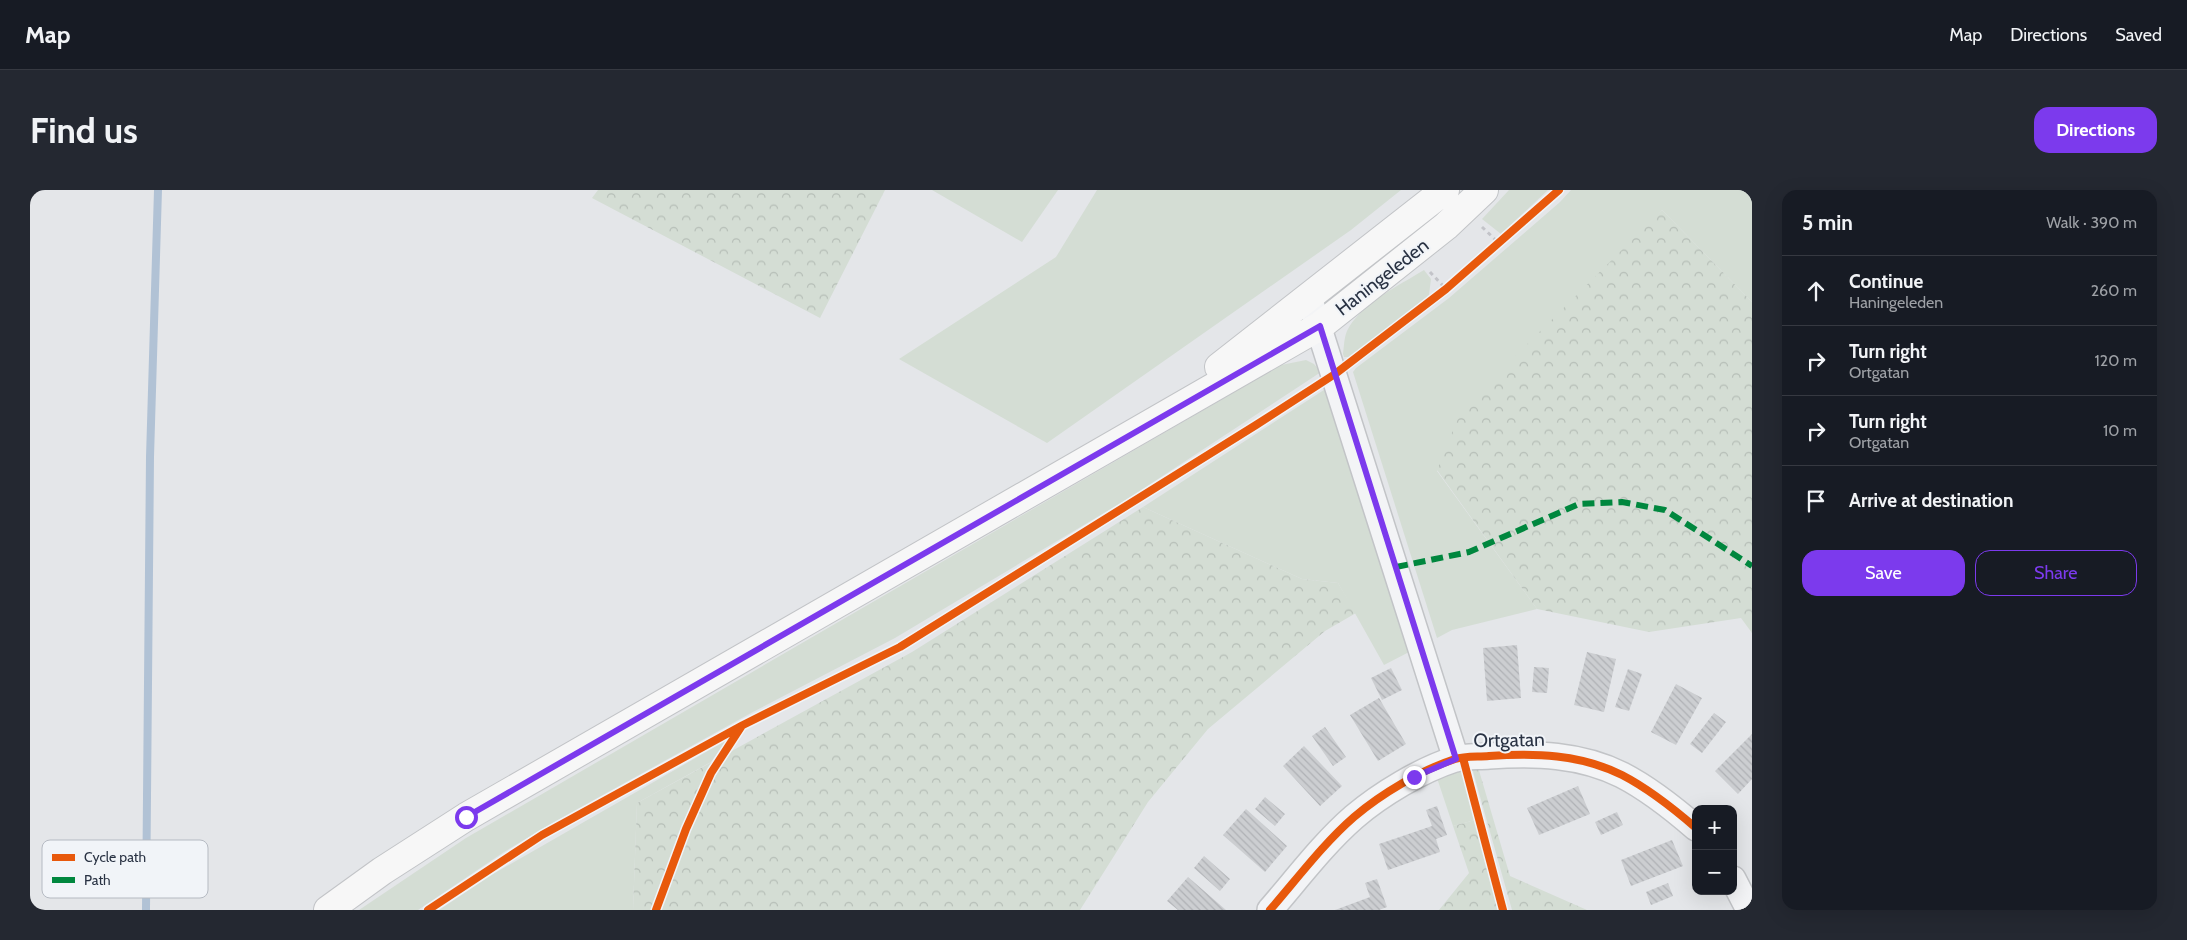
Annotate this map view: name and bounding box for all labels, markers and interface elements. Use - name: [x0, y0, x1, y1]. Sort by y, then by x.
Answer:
- text: Map: [25, 20, 71, 49]
- text: Map: [1949, 24, 1982, 46]
- text: Directions: [2010, 24, 2087, 46]
- text: Saved: [2115, 24, 2162, 46]
- button: Directions: [2034, 107, 2157, 153]
- text: Find us: [30, 109, 138, 152]
- text: 5 min: [1802, 210, 1853, 235]
- text: Walk · 390 m: [2046, 213, 2137, 232]
- street label: Haningeleden: [1331, 234, 1433, 320]
- text: Continue: [1849, 270, 1923, 293]
- icon: ahead: [1802, 277, 1830, 305]
- text: 260 m: [2091, 281, 2137, 300]
- text: Haningeleden: [1849, 293, 1943, 312]
- text: Turn right: [1849, 340, 1927, 363]
- icon: right: [1802, 347, 1830, 375]
- text: 120 m: [2095, 351, 2137, 370]
- text: Ortgatan: [1849, 363, 1909, 382]
- text: Turn right: [1849, 410, 1927, 433]
- icon: right: [1802, 417, 1830, 445]
- text: 10 m: [2103, 421, 2137, 440]
- text: Ortgatan: [1849, 433, 1909, 452]
- icon: arrive: [1802, 487, 1830, 515]
- text: Arrive at destination: [1849, 489, 2013, 512]
- button: Save: [1802, 550, 1965, 596]
- button: Share: [1975, 550, 2137, 596]
- street label: Ortgatan: [1473, 728, 1545, 752]
- route end: [1403, 766, 1426, 789]
- map controls: [1692, 805, 1737, 895]
- button: +: [1692, 805, 1737, 850]
- route start: [455, 806, 478, 829]
- legend: [42, 840, 208, 898]
- text: Cycle path: [84, 848, 146, 866]
- button: −: [1692, 850, 1737, 895]
- text: Path: [84, 871, 111, 889]

